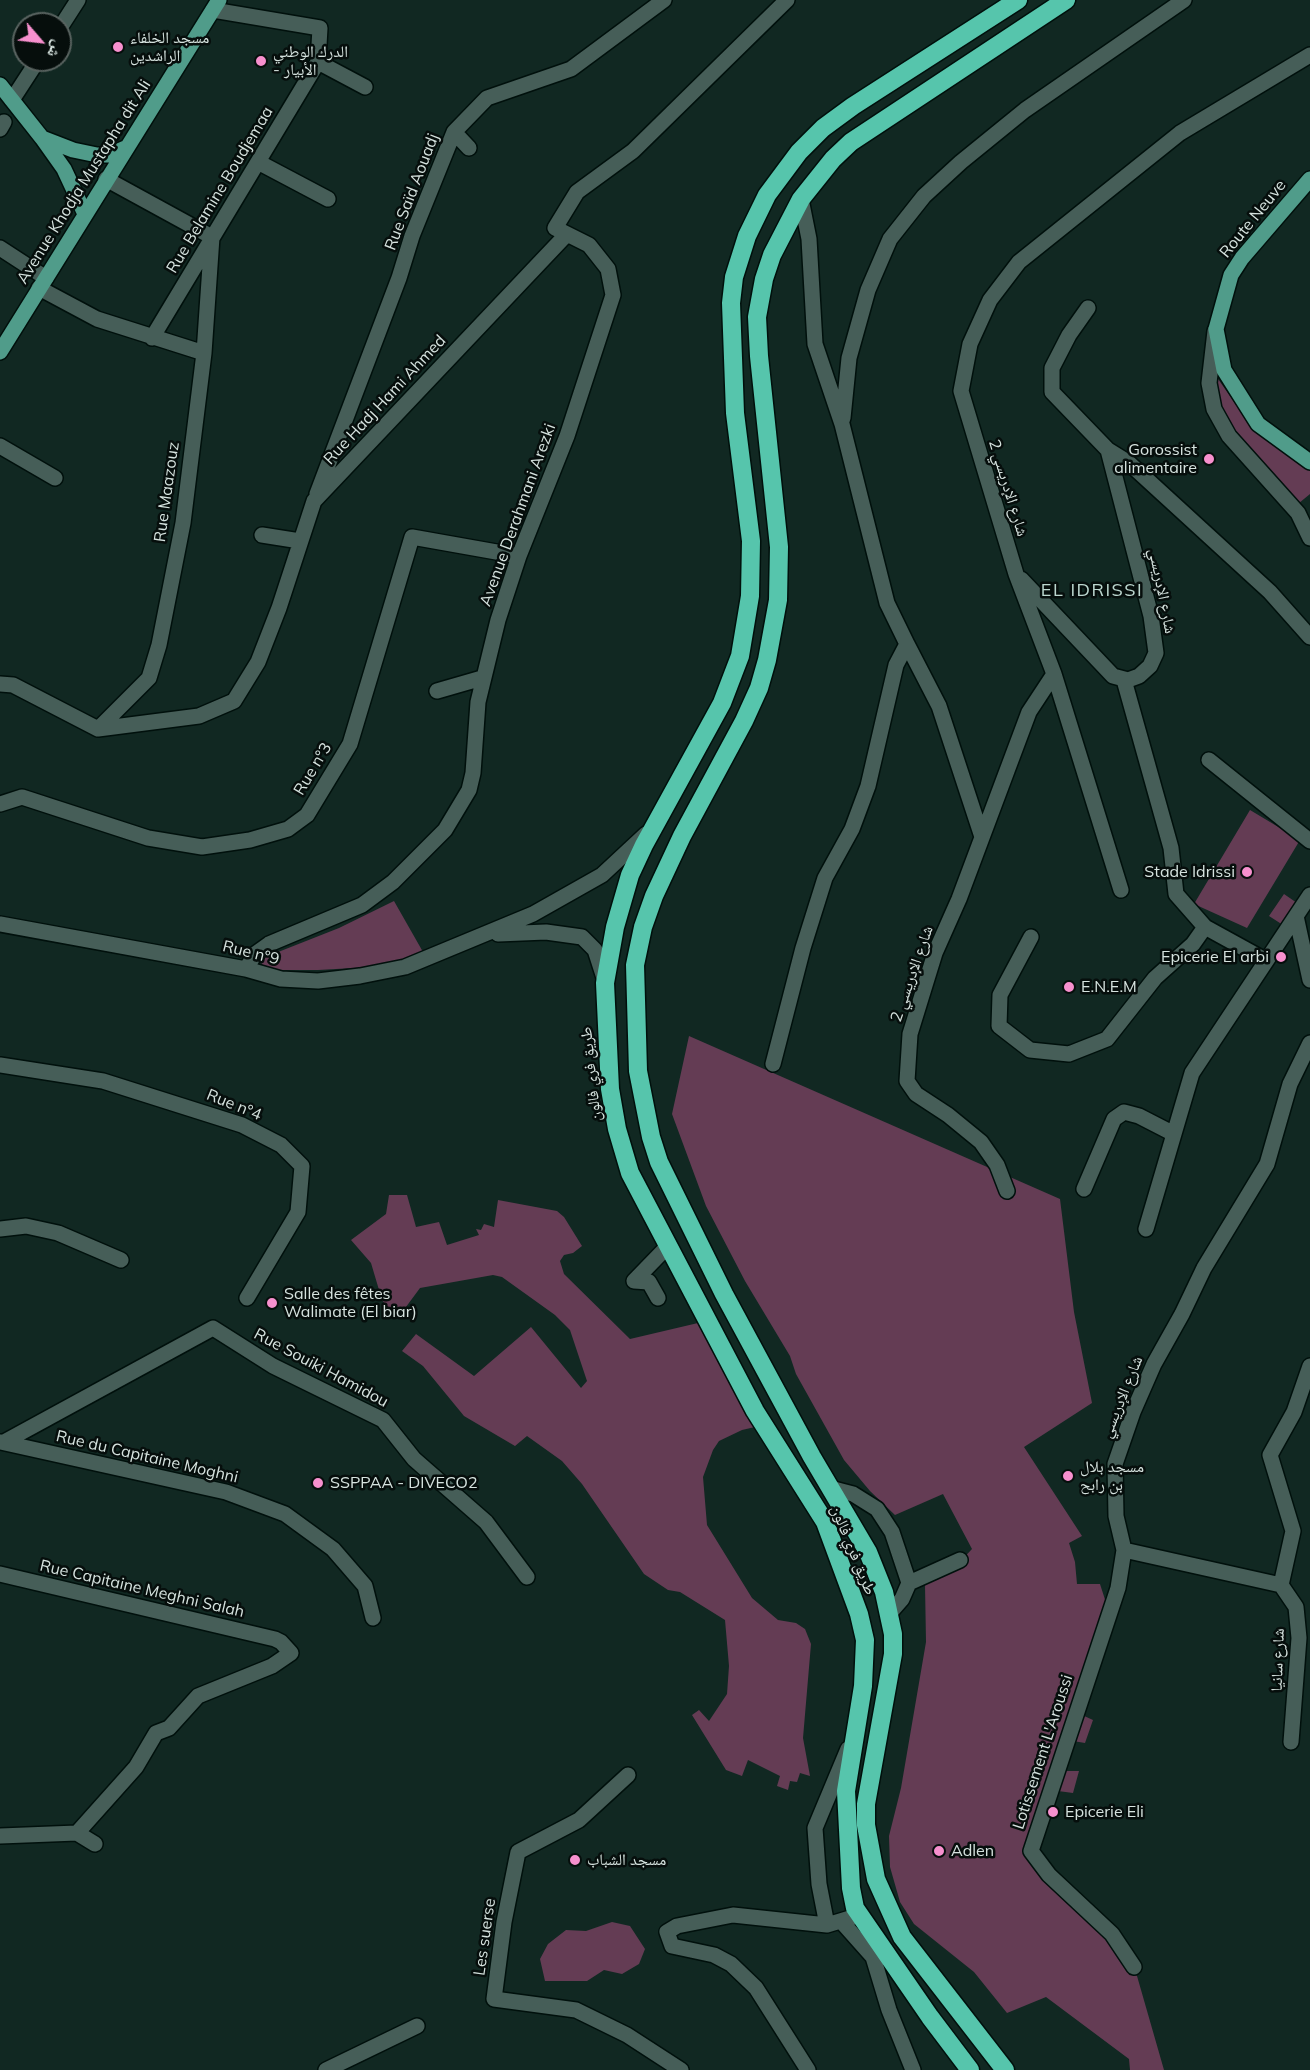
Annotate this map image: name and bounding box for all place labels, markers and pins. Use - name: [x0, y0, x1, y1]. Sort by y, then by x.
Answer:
- place label: مسجد الخلفاء الراشدين: [130, 28, 209, 66]
- marker: مسجد الخلفاء الراشدين: [111, 40, 125, 54]
- place label: الدرك الوطني - الأبيار: [273, 42, 348, 80]
- marker: الدرك الوطني - الأبيار: [254, 54, 268, 68]
- place label: Gorossist alimentaire: [1114, 440, 1197, 478]
- marker: Gorossist alimentaire: [1202, 452, 1216, 466]
- place label: Stade Idrissi: [1144, 862, 1235, 882]
- marker: Stade Idrissi: [1240, 865, 1254, 879]
- place label: Epicerie El arbi: [1161, 947, 1269, 967]
- marker: Epicerie El arbi: [1274, 950, 1288, 964]
- place label: E.N.E.M: [1081, 977, 1137, 997]
- marker: E.N.E.M: [1062, 980, 1076, 994]
- place label: Salle des fêtes Walimate (El biar): [284, 1284, 417, 1322]
- marker: Salle des fêtes Walimate (El biar): [265, 1296, 279, 1310]
- place label: مسجد بلال بن رابح: [1080, 1457, 1144, 1495]
- marker: مسجد بلال بن رابح: [1061, 1469, 1075, 1483]
- place label: SSPPAA - DIVECO2: [330, 1473, 478, 1493]
- marker: SSPPAA - DIVECO2: [311, 1476, 325, 1490]
- place label: Epicerie Eli: [1065, 1802, 1144, 1822]
- marker: Epicerie Eli: [1046, 1805, 1060, 1819]
- place label: Adlen: [951, 1841, 994, 1861]
- marker: Adlen: [932, 1844, 946, 1858]
- place label: مسجد الشباب: [587, 1850, 666, 1870]
- marker: مسجد الشباب: [568, 1853, 582, 1867]

